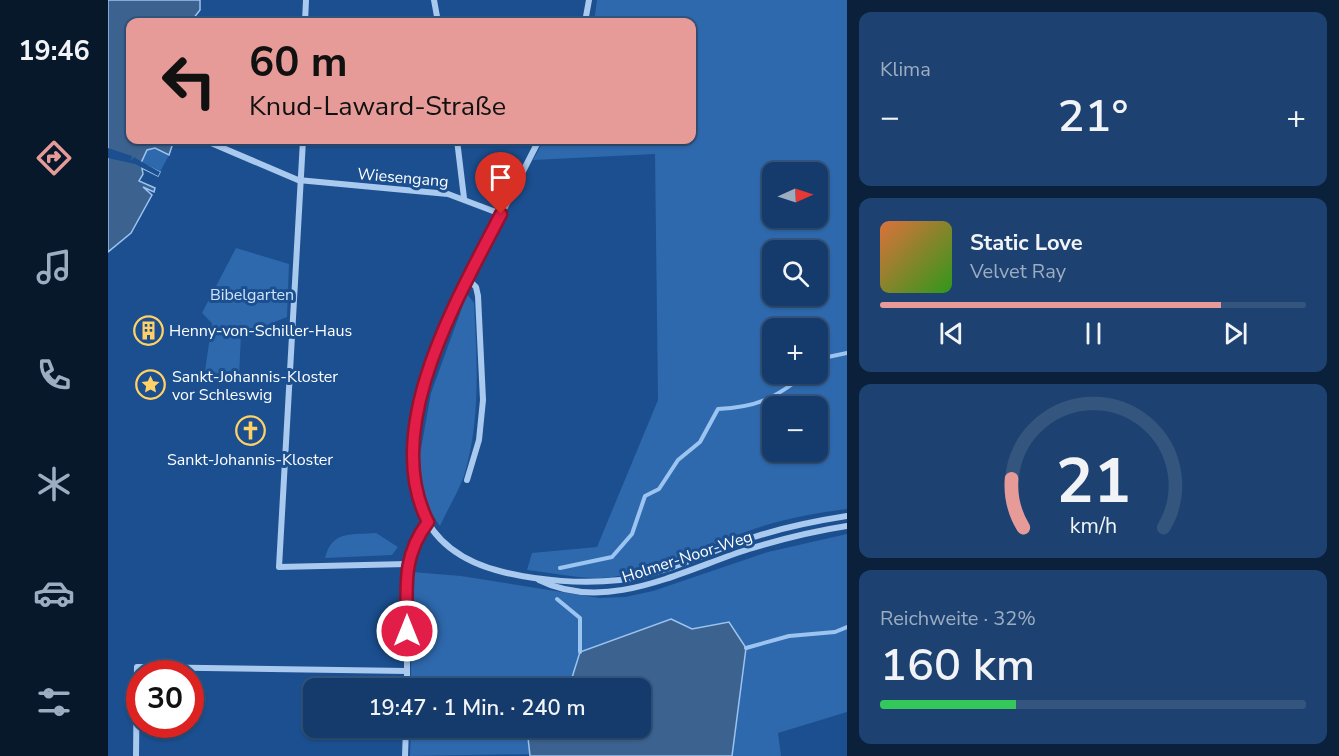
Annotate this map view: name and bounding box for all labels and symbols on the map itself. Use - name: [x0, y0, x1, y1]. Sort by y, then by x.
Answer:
- pin: [475, 152, 526, 214]
- north arrow: [762, 162, 828, 228]
- street label: Wiesengang: [356, 163, 449, 193]
- park label: Bibelgarten: [210, 284, 294, 306]
- building icon: Henny-von-Schiller-Haus: [132, 314, 164, 346]
- place label: Henny-von-Schiller-Haus: [169, 320, 352, 342]
- place label: Sankt-Johannis-Kloster vor Schleswig: [172, 366, 338, 406]
- place icon: Sankt-Johannis-Kloster vor Schleswig: [135, 369, 167, 401]
- church icon: Sankt-Johannis-Kloster: [234, 415, 266, 447]
- place label: Sankt-Johannis-Kloster: [167, 449, 333, 471]
- street label: Holmer-Noor-Weg: [619, 526, 755, 588]
- position arrow: [375, 599, 439, 663]
- speed limit sign: 30: [126, 660, 204, 738]

